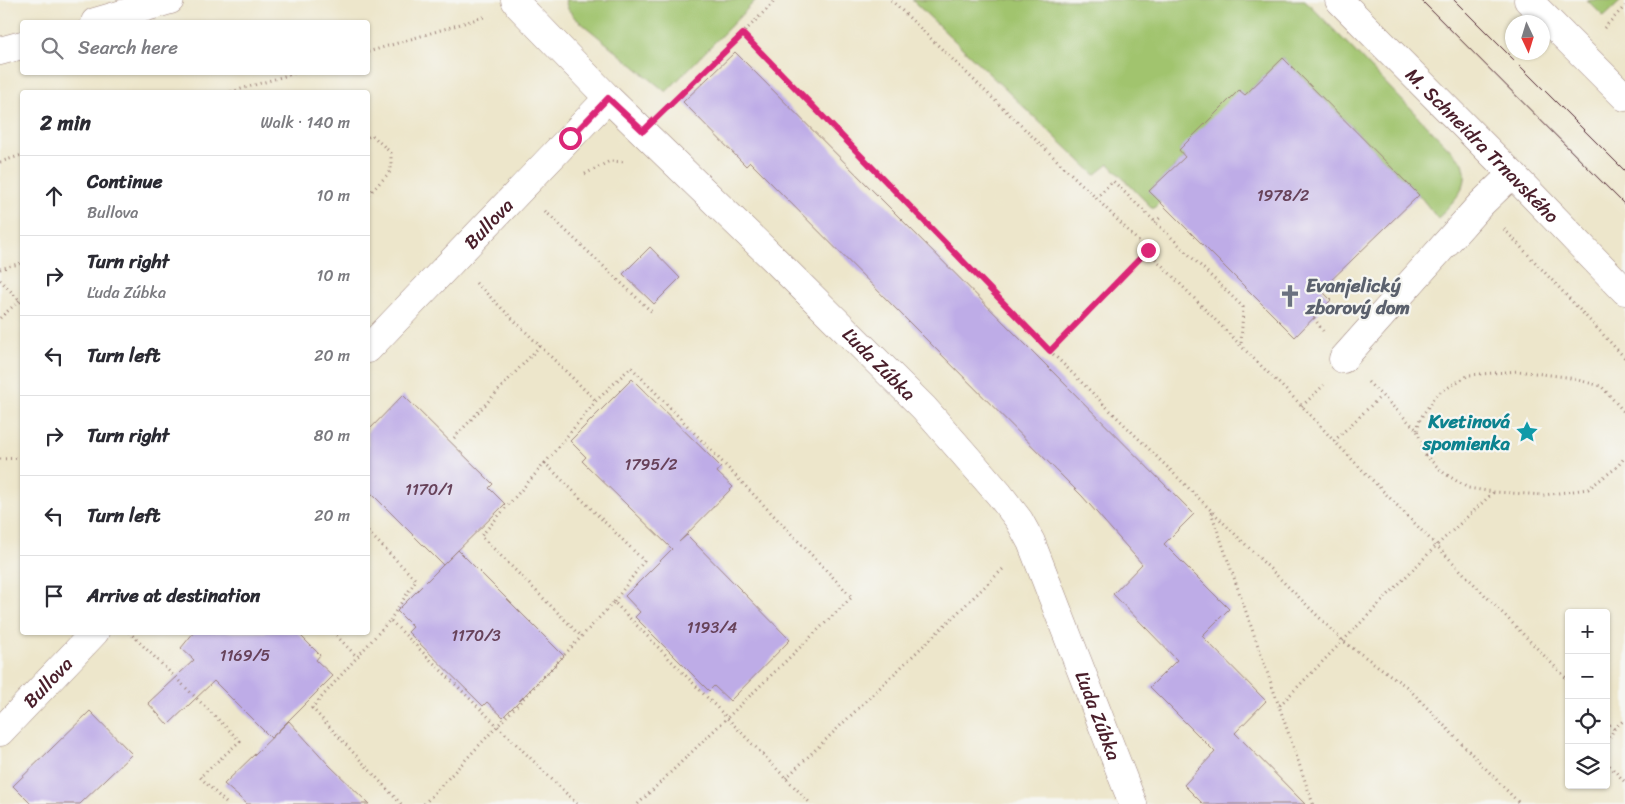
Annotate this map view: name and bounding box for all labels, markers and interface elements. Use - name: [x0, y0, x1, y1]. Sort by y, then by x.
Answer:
- north arrow: [1505, 15, 1550, 60]
- search box: [20, 20, 370, 75]
- text: Search here: [78, 31, 178, 64]
- icon: search: [38, 34, 66, 62]
- street label: M. Schneidra Trnavského: [1397, 59, 1567, 231]
- text: 2 min: [40, 104, 91, 142]
- text: Walk · 140 m: [261, 108, 350, 137]
- route start: [559, 127, 582, 150]
- text: Continue: [87, 165, 163, 198]
- text: 10 m: [317, 181, 350, 210]
- house number: 1978/2: [1257, 181, 1309, 210]
- icon: ahead: [40, 182, 68, 210]
- street label: Bullova: [456, 190, 522, 257]
- text: Bullova: [87, 198, 138, 227]
- route end: [1137, 239, 1160, 262]
- text: Turn right: [87, 245, 169, 278]
- text: 10 m: [317, 261, 350, 290]
- icon: right: [40, 262, 68, 290]
- place label: Evanjelický zborový dom: [1305, 269, 1410, 324]
- text: Ľuda Zúbka: [87, 278, 166, 307]
- church icon: Evanjelický zborový dom: [1277, 283, 1303, 309]
- street label: Ľuda Zúbka: [834, 319, 924, 409]
- text: Turn left: [87, 339, 160, 372]
- text: 20 m: [314, 341, 350, 370]
- icon: left: [40, 342, 68, 370]
- place label: Kvetinová spomienka: [1422, 405, 1510, 460]
- text: Turn right: [87, 419, 169, 452]
- place icon: Kvetinová spomienka: [1514, 419, 1540, 445]
- text: 80 m: [314, 421, 350, 450]
- icon: right: [40, 422, 68, 450]
- house number: 1795/2: [625, 450, 677, 479]
- house number: 1170/1: [405, 475, 453, 504]
- text: Turn left: [87, 499, 160, 532]
- text: 20 m: [314, 501, 350, 530]
- icon: left: [40, 502, 68, 530]
- text: Arrive at destination: [87, 579, 260, 612]
- icon: arrive: [40, 582, 68, 610]
- map controls: [1565, 609, 1610, 789]
- button: +: [1565, 609, 1610, 654]
- house number: 1193/4: [687, 613, 737, 642]
- house number: 1170/3: [451, 621, 501, 650]
- house number: 1169/5: [220, 641, 270, 670]
- street label: Bullova: [15, 648, 81, 716]
- button: −: [1565, 654, 1610, 699]
- street label: Ľuda Zúbka: [1066, 666, 1131, 766]
- button: locate: [1565, 699, 1610, 744]
- button: layers: [1565, 744, 1610, 789]

